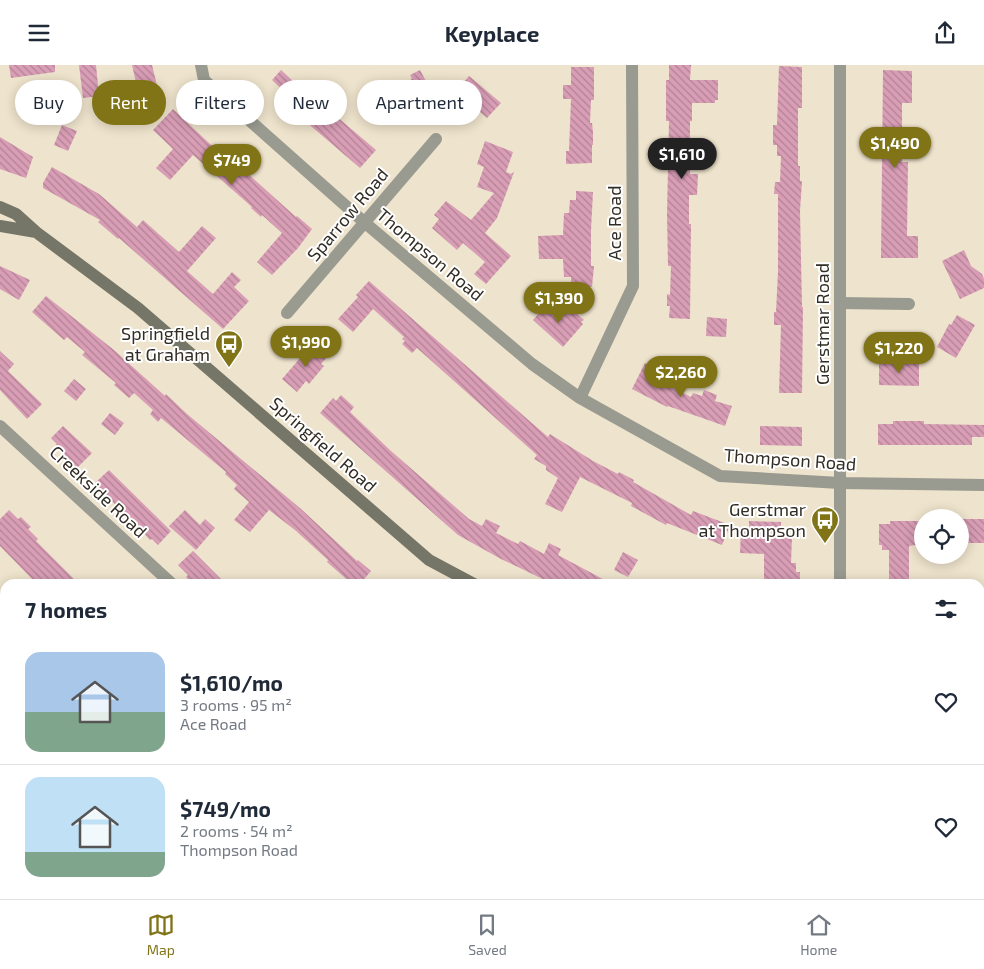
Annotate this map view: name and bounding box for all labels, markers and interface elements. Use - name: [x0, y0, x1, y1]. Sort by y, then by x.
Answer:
- icon: menu: [25, 19, 53, 47]
- icon: share: [931, 19, 959, 47]
- text: Keyplace: [445, 20, 539, 46]
- chip: Buy: [15, 80, 82, 125]
- chip: Rent: [92, 80, 166, 125]
- chip: Filters: [176, 80, 264, 125]
- chip: New: [274, 80, 347, 125]
- chip: Apartment: [357, 80, 482, 125]
- pin: $1,490: [854, 127, 936, 169]
- text: $1,490: [870, 133, 920, 152]
- pin: $1,610: [641, 137, 723, 180]
- pin: $749: [202, 143, 262, 186]
- text: $1,610: [659, 144, 705, 163]
- text: $749: [213, 150, 251, 169]
- street label: Sparrow Road: [302, 163, 393, 265]
- street label: Ace Road: [603, 186, 625, 261]
- street label: Thompson Road: [373, 203, 489, 305]
- street label: Gerstmar Road: [811, 263, 833, 385]
- pin: $1,390: [518, 281, 600, 324]
- text: $1,390: [535, 288, 583, 307]
- place label: Springfield at Graham: [121, 322, 210, 365]
- pin: $1,990: [265, 325, 347, 368]
- bus stop icon: Springfield at Graham: [214, 329, 244, 368]
- pin: $1,220: [858, 331, 940, 374]
- text: $1,990: [281, 332, 331, 351]
- text: $1,220: [875, 338, 923, 357]
- pin: $2,260: [640, 355, 722, 398]
- text: $2,260: [655, 362, 707, 381]
- street label: Springfield Road: [266, 392, 382, 497]
- street label: Creekside Road: [46, 441, 152, 542]
- street label: Thompson Road: [723, 443, 857, 475]
- place label: Gerstmar at Thompson: [698, 498, 806, 541]
- bus stop icon: Gerstmar at Thompson: [810, 505, 840, 544]
- map controls: [914, 509, 969, 564]
- button: locate: [914, 509, 969, 564]
- icon: filters: [932, 595, 960, 623]
- text: 7 homes: [25, 597, 107, 622]
- text: $1,610/mo: [180, 670, 283, 695]
- icon: home: [65, 672, 125, 732]
- icon: heart: [932, 688, 960, 716]
- text: 3 rooms · 95 m²: [180, 695, 292, 714]
- text: Ace Road: [180, 714, 247, 733]
- text: $749/mo: [180, 796, 271, 821]
- icon: home: [65, 797, 125, 857]
- icon: heart: [932, 813, 960, 841]
- text: 2 rooms · 54 m²: [180, 821, 293, 840]
- text: Thompson Road: [180, 840, 298, 859]
- tab: Map: [147, 911, 175, 958]
- tab: Saved: [468, 911, 507, 958]
- tab: Home: [800, 911, 837, 958]

